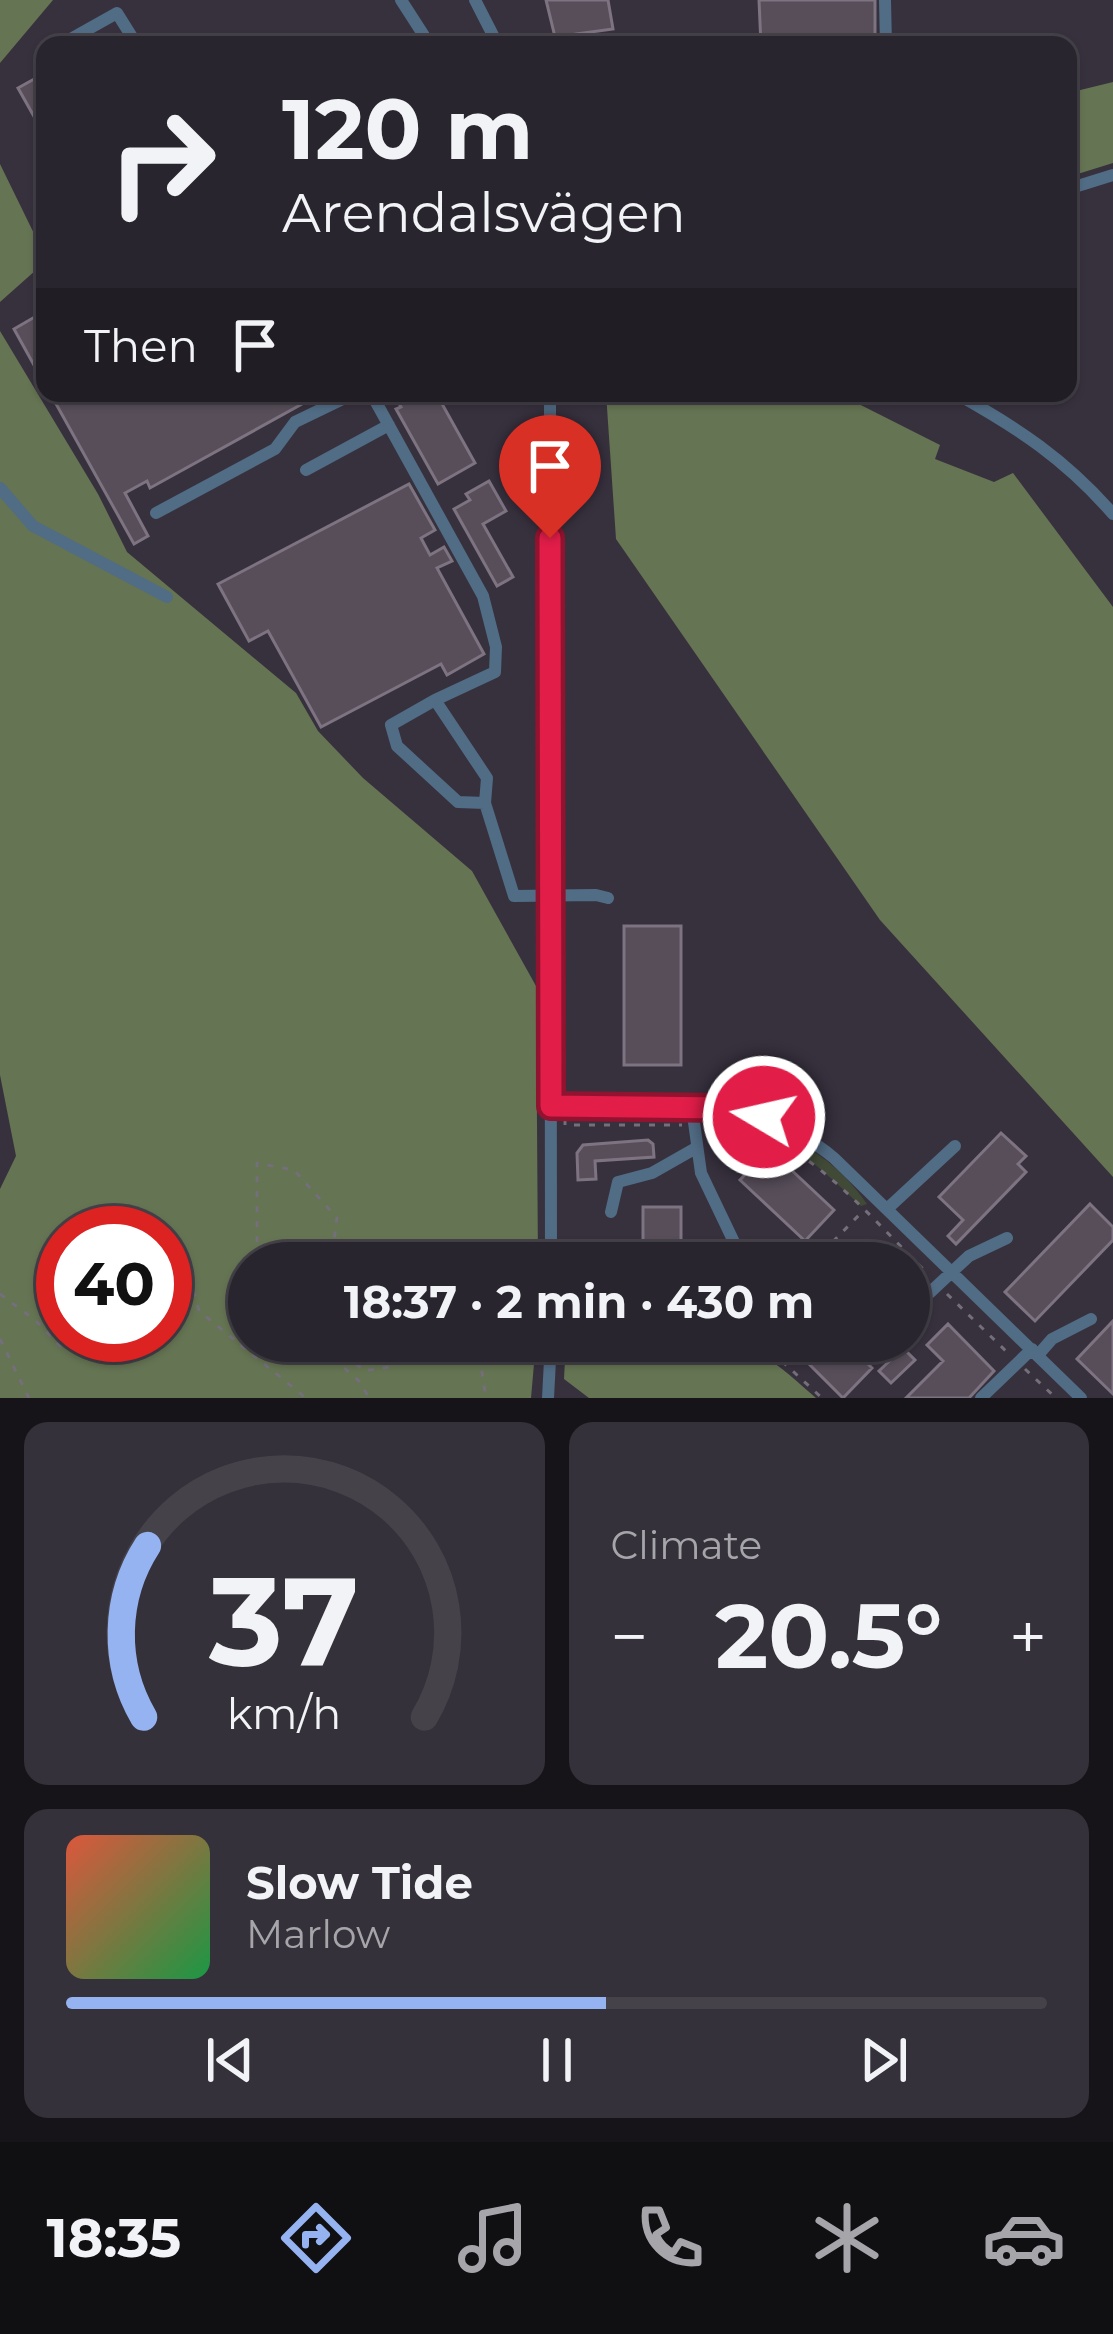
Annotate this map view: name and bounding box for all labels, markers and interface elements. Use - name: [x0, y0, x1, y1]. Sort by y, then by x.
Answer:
- text: 120 m: [282, 78, 533, 180]
- icon: right: [84, 84, 240, 240]
- text: Arendalsvägen: [282, 180, 686, 246]
- icon: arrive: [222, 312, 288, 378]
- text: Then: [84, 318, 198, 373]
- pin: [499, 415, 601, 538]
- icon: arrive: [517, 433, 583, 499]
- position arrow: [701, 1054, 827, 1180]
- speed limit sign: 40: [36, 1206, 192, 1362]
- text: 18:37 · 2 min · 430 m: [344, 1274, 814, 1329]
- text: Climate: [611, 1521, 762, 1569]
- text: 37: [208, 1545, 359, 1697]
- text: 20.5°: [715, 1581, 942, 1691]
- text: −: [611, 1596, 648, 1677]
- text: +: [1009, 1596, 1047, 1677]
- text: km/h: [227, 1686, 341, 1739]
- text: Slow Tide: [246, 1855, 473, 1910]
- text: Marlow: [246, 1910, 390, 1958]
- icon: previous: [197, 2027, 263, 2093]
- icon: pause: [524, 2027, 590, 2093]
- icon: next: [851, 2027, 917, 2093]
- icon: directions: [274, 2196, 358, 2280]
- icon: music: [451, 2196, 535, 2280]
- icon: phone: [628, 2196, 712, 2280]
- icon: climate: [805, 2196, 889, 2280]
- icon: car: [982, 2196, 1066, 2280]
- text: 18:35: [47, 2205, 181, 2271]

